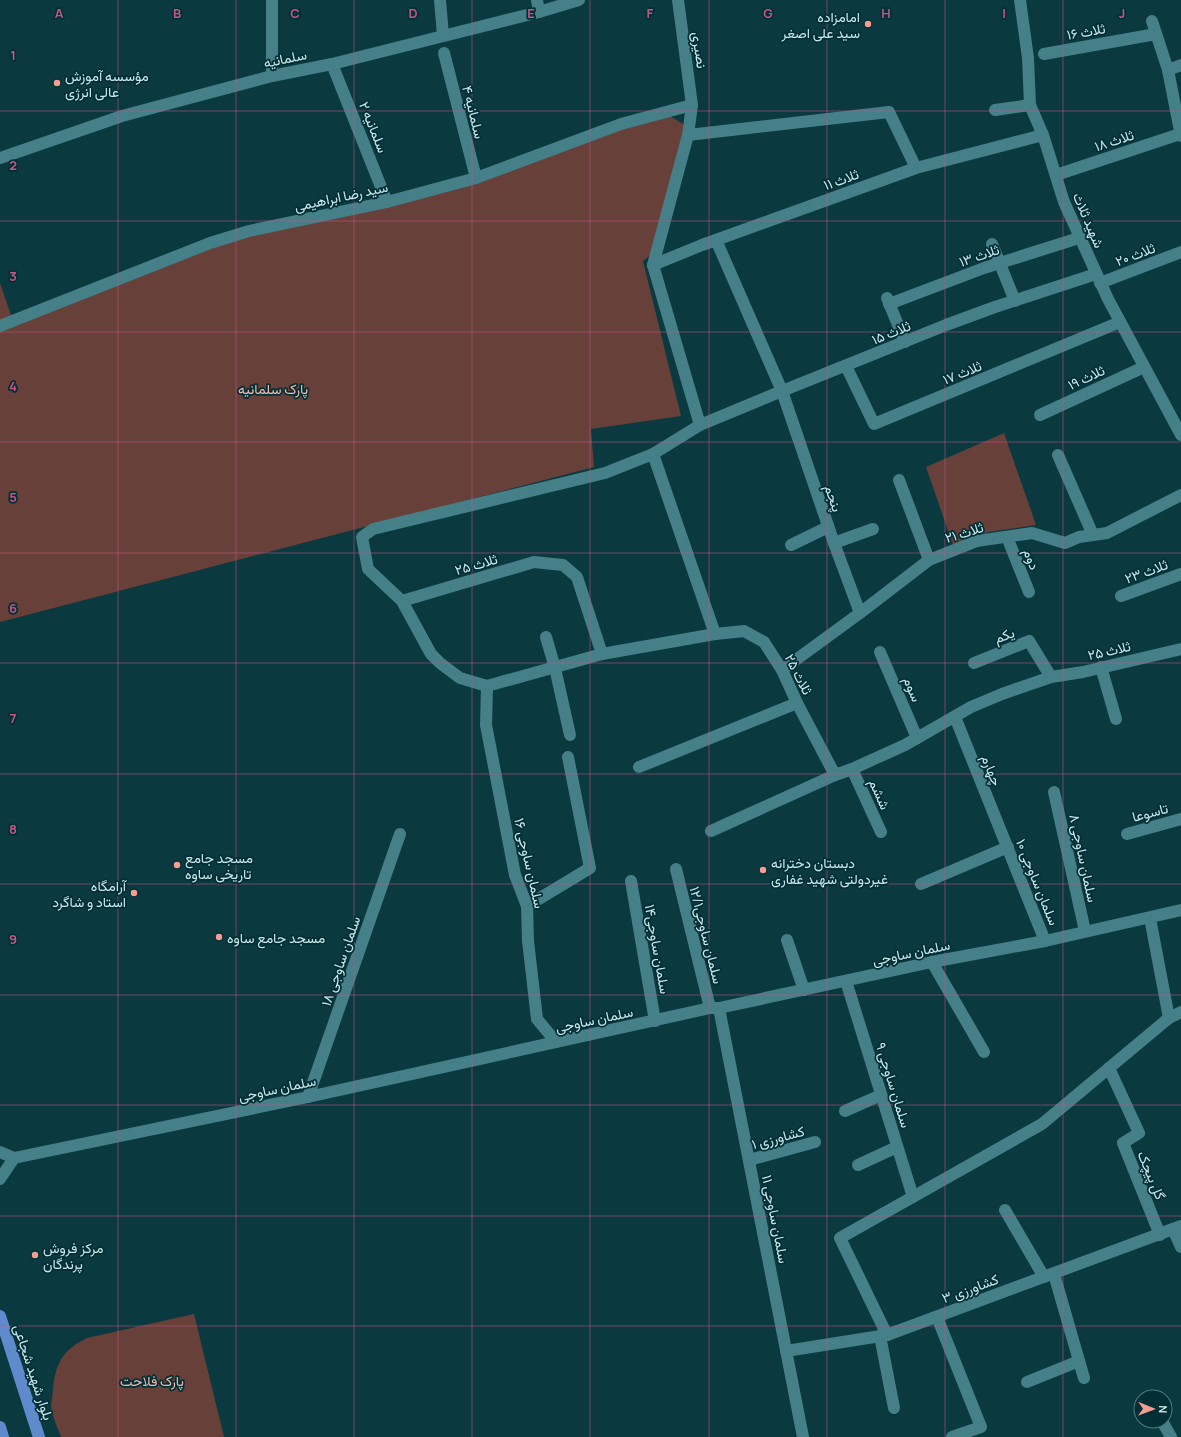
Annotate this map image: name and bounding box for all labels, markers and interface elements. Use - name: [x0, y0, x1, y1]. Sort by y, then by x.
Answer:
- text: A: [55, 4, 64, 22]
- text: B: [173, 4, 181, 22]
- text: C: [290, 4, 300, 22]
- text: D: [408, 4, 418, 22]
- text: E: [527, 4, 535, 22]
- text: F: [647, 4, 654, 22]
- text: G: [763, 4, 773, 22]
- text: H: [881, 4, 891, 22]
- text: I: [1002, 4, 1006, 22]
- text: J: [1119, 4, 1125, 22]
- place label: امامزاده سید علی اصغر: [781, 7, 860, 42]
- street label: ثلاث ۱۶: [1065, 18, 1107, 44]
- marker: امامزاده سید علی اصغر: [863, 19, 873, 29]
- street label: نصیری: [688, 30, 712, 70]
- street label: سلمانیه: [262, 44, 308, 72]
- text: 1: [10, 46, 16, 64]
- place label: مؤسسه آموزش عالی انرژی: [65, 66, 149, 101]
- marker: مؤسسه آموزش عالی انرژی: [52, 78, 62, 88]
- street label: سلمانیه ۴: [458, 83, 490, 141]
- street label: سلمانیه ۲: [355, 99, 393, 155]
- street label: ثلاث ۱۸: [1092, 125, 1136, 155]
- text: 2: [9, 156, 17, 174]
- street label: ثلاث ۱۱: [821, 164, 862, 194]
- street label: سید رضا ابراهیمی: [292, 177, 390, 215]
- street label: شهید ثلاث: [1069, 189, 1109, 251]
- street label: ثلاث ۲۰: [1112, 238, 1158, 270]
- street label: ثلاث ۱۳: [956, 239, 1002, 271]
- text: 3: [9, 267, 17, 285]
- street label: ثلاث ۱۵: [869, 315, 914, 348]
- street label: ثلاث ۱۷: [940, 355, 985, 388]
- street label: ثلاث ۱۹: [1064, 360, 1108, 394]
- text: 4: [9, 377, 17, 395]
- park label: پارک سلمانیه: [238, 379, 308, 399]
- street label: پنجم: [820, 482, 847, 514]
- text: 5: [9, 488, 17, 506]
- street label: ثلاث ۲۱: [942, 517, 986, 547]
- street label: دوم: [1019, 546, 1045, 573]
- street label: ثلاث ۲۵: [452, 549, 500, 579]
- street label: ثلاث ۲۳: [1122, 554, 1171, 588]
- text: 6: [9, 599, 17, 617]
- street label: یکم: [991, 622, 1017, 648]
- street label: ثلاث ۲۵: [1086, 636, 1133, 664]
- street label: ثلاث ۲۵: [781, 650, 818, 698]
- street label: سوم: [899, 674, 927, 704]
- text: 7: [10, 709, 17, 727]
- street label: چهارم: [976, 752, 1007, 789]
- street label: ششم: [865, 776, 895, 812]
- street label: تاسوعا: [1130, 798, 1170, 826]
- street label: سلمان ساوجی ۸: [1065, 812, 1103, 904]
- street label: سلمان ساوجی ۱۶: [510, 816, 550, 910]
- text: 8: [9, 820, 17, 838]
- street label: سلمان ساوجی ۱۰: [1012, 836, 1064, 928]
- place label: مسجد جامع تاریخی ساوه: [185, 848, 253, 883]
- place label: دبستان دخترانه غیردولتی شهید غفاری: [771, 853, 888, 888]
- marker: مسجد جامع تاریخی ساوه: [172, 860, 182, 870]
- marker: دبستان دخترانه غیردولتی شهید غفاری: [758, 865, 768, 875]
- place label: آرامگاه استاد و شاگرد: [52, 876, 128, 911]
- street label: سلمان ساوجی۱۲/۱: [686, 884, 728, 986]
- marker: آرامگاه استاد و شاگرد: [129, 888, 139, 898]
- street label: سلمان ساوجی۱۴: [641, 903, 675, 995]
- street label: سلمان ساوجی ۱۸: [316, 913, 364, 1009]
- place label: مسجد جامع ساوه: [227, 928, 325, 949]
- text: 9: [9, 930, 17, 948]
- marker: مسجد جامع ساوه: [214, 932, 224, 942]
- street label: سلمان ساوجی: [870, 935, 952, 969]
- street label: سلمان ساوجی: [553, 1002, 635, 1036]
- street label: سلمان ساوجی ۹: [872, 1040, 916, 1130]
- street label: سلمان ساوجی: [236, 1071, 318, 1105]
- street label: کشاورزی ۱: [749, 1121, 807, 1153]
- street label: گل پیچک: [1133, 1148, 1170, 1203]
- street label: سلمان ساوجی ۱۱: [758, 1173, 794, 1265]
- place label: مرکز فروش پرندگان: [43, 1238, 103, 1274]
- marker: مرکز فروش پرندگان: [30, 1250, 40, 1260]
- street label: کشاورزی ۳: [939, 1269, 1001, 1307]
- street label: بلوار شهید شجاعی: [10, 1322, 58, 1422]
- park label: پارک فلاحت: [120, 1371, 184, 1391]
- north arrow: [1133, 1389, 1173, 1429]
- text: N: [1156, 1405, 1171, 1413]

